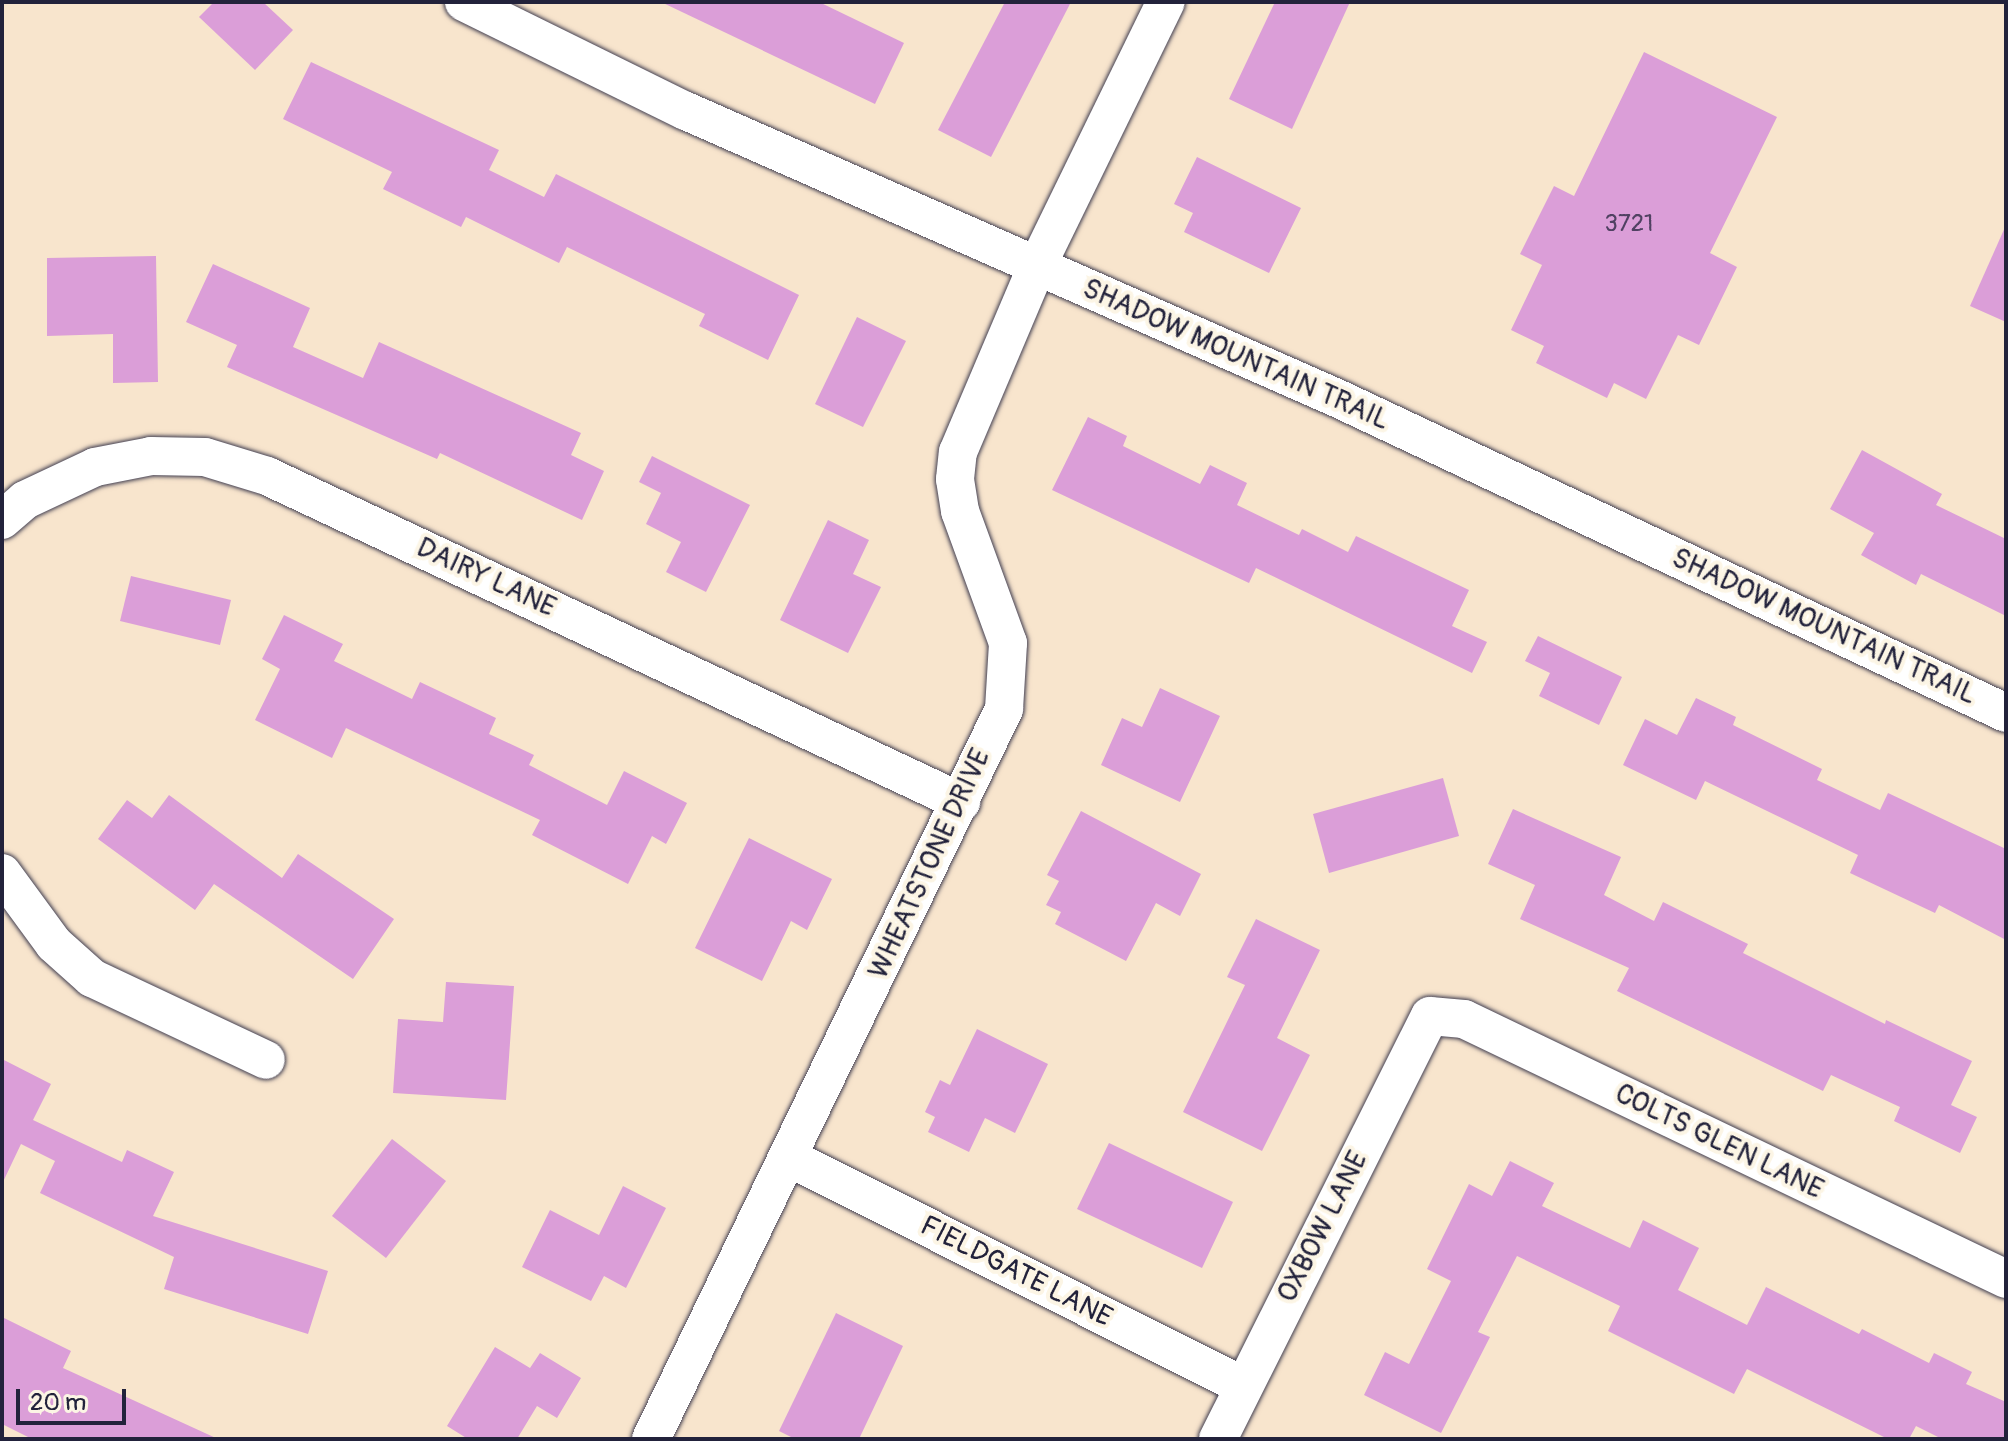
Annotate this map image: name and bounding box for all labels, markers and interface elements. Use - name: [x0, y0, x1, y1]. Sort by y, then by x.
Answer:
- house number: 3721: [1605, 210, 1653, 238]
- street label: SHADOW MOUNTAIN TRAIL: [1077, 272, 1395, 438]
- street label: DAIRY LANE: [411, 531, 561, 625]
- street label: SHADOW MOUNTAIN TRAIL: [1666, 542, 1982, 712]
- street label: WHEATSTONE DRIVE: [862, 744, 998, 984]
- street label: COLTS GLEN LANE: [1609, 1077, 1829, 1207]
- street label: OXBOW LANE: [1271, 1146, 1375, 1308]
- street label: FIELDGATE LANE: [914, 1209, 1118, 1335]
- scale bar: [20, 1373, 130, 1423]
- text: 20 m: [30, 1388, 86, 1417]

